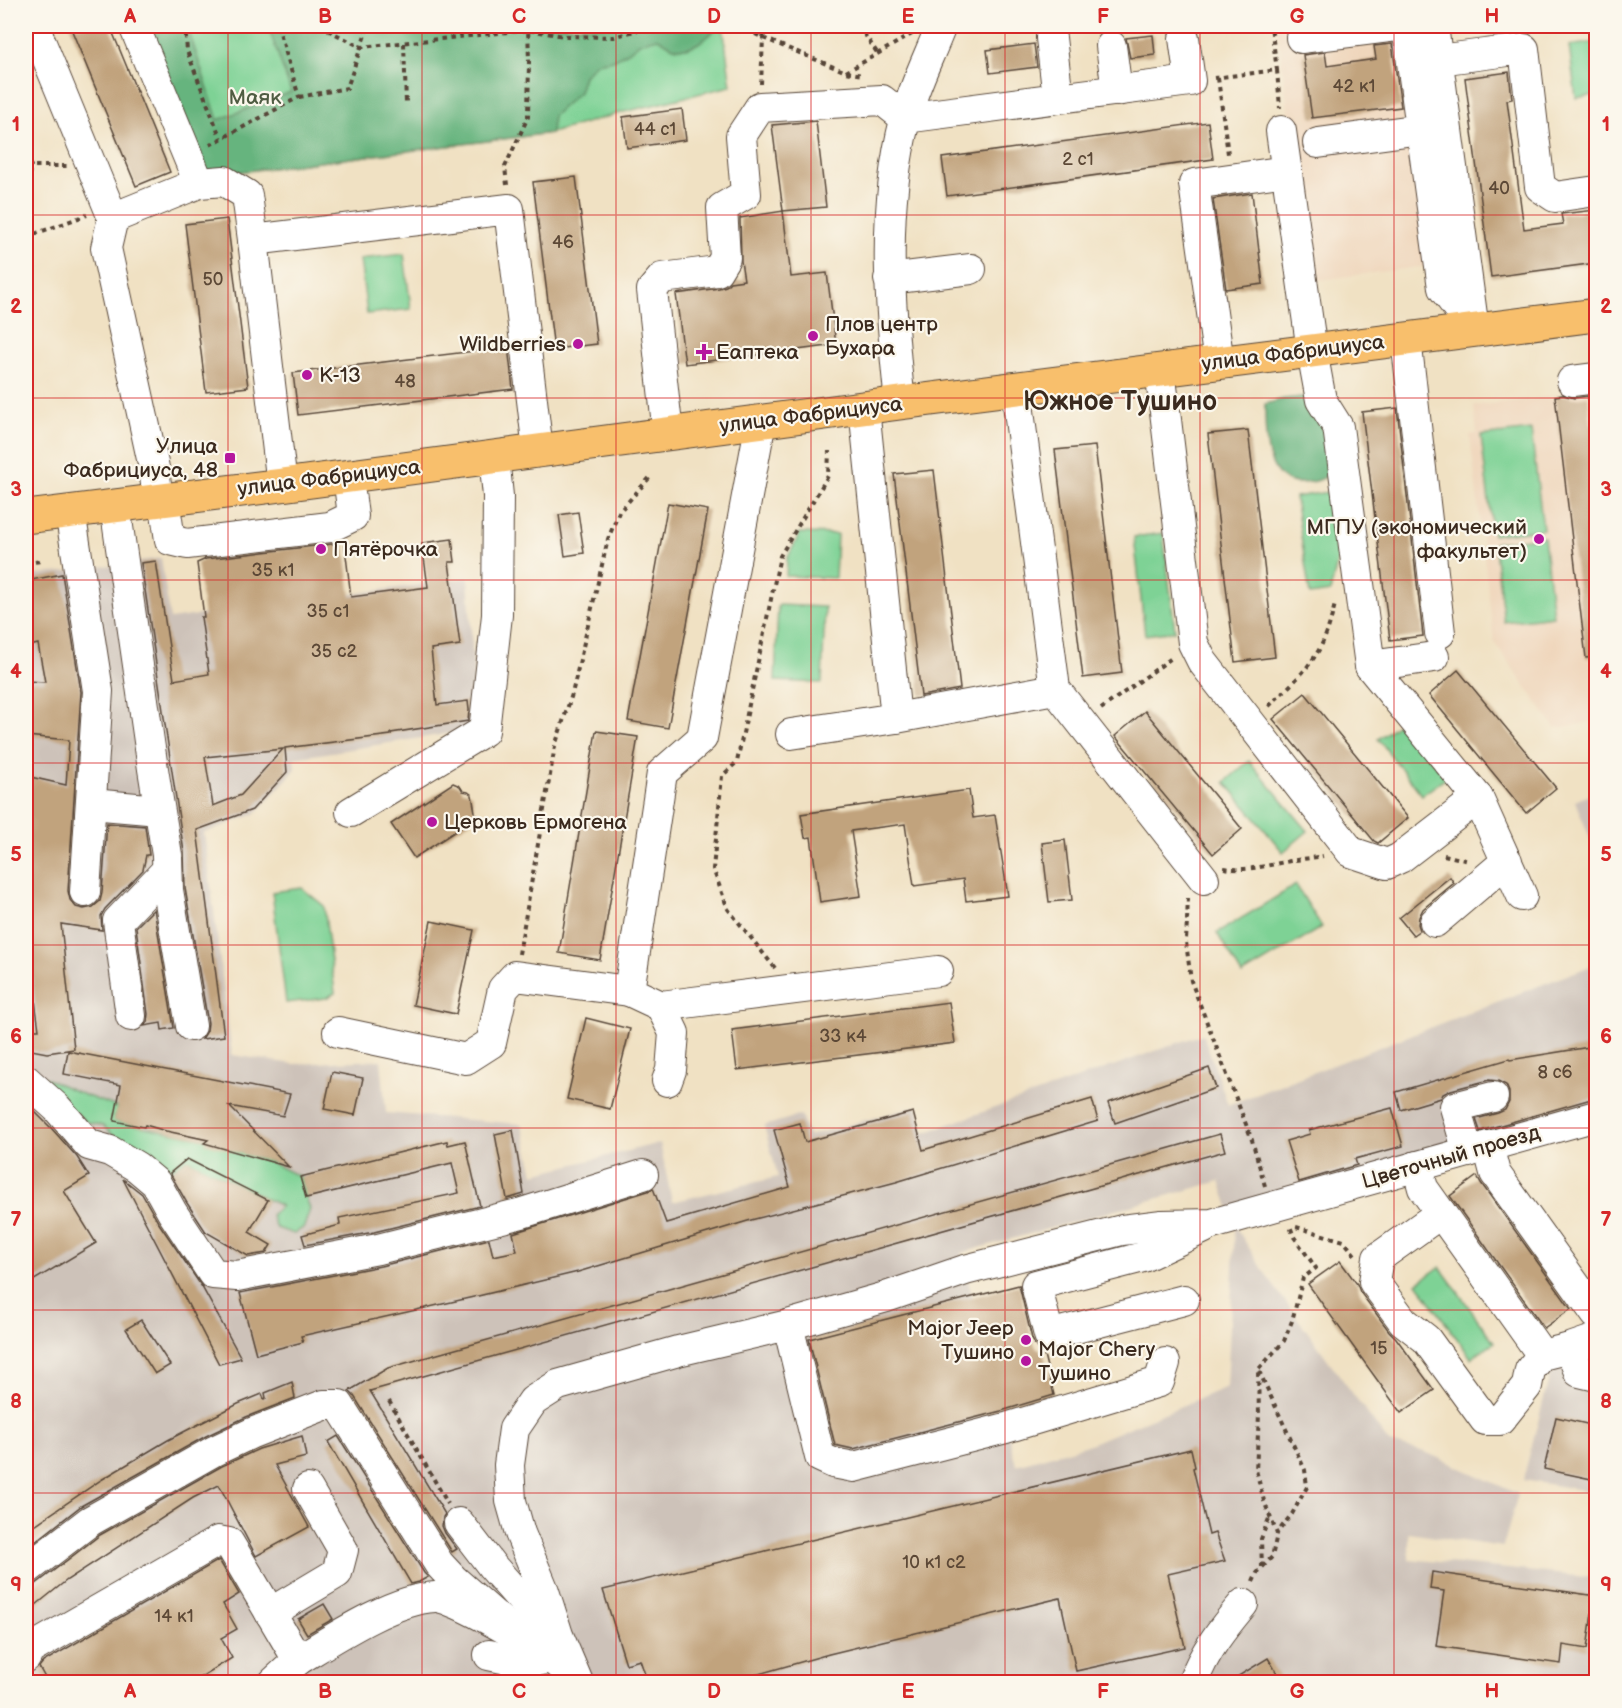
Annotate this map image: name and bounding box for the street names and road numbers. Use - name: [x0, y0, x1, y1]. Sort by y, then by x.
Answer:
- street label: улица Фабрициуса: [1200, 329, 1386, 377]
- street label: улица Фабрициуса: [718, 391, 904, 439]
- street label: улица Фабрициуса: [236, 454, 422, 502]
- street label: Цветочный проезд: [1359, 1120, 1543, 1194]

